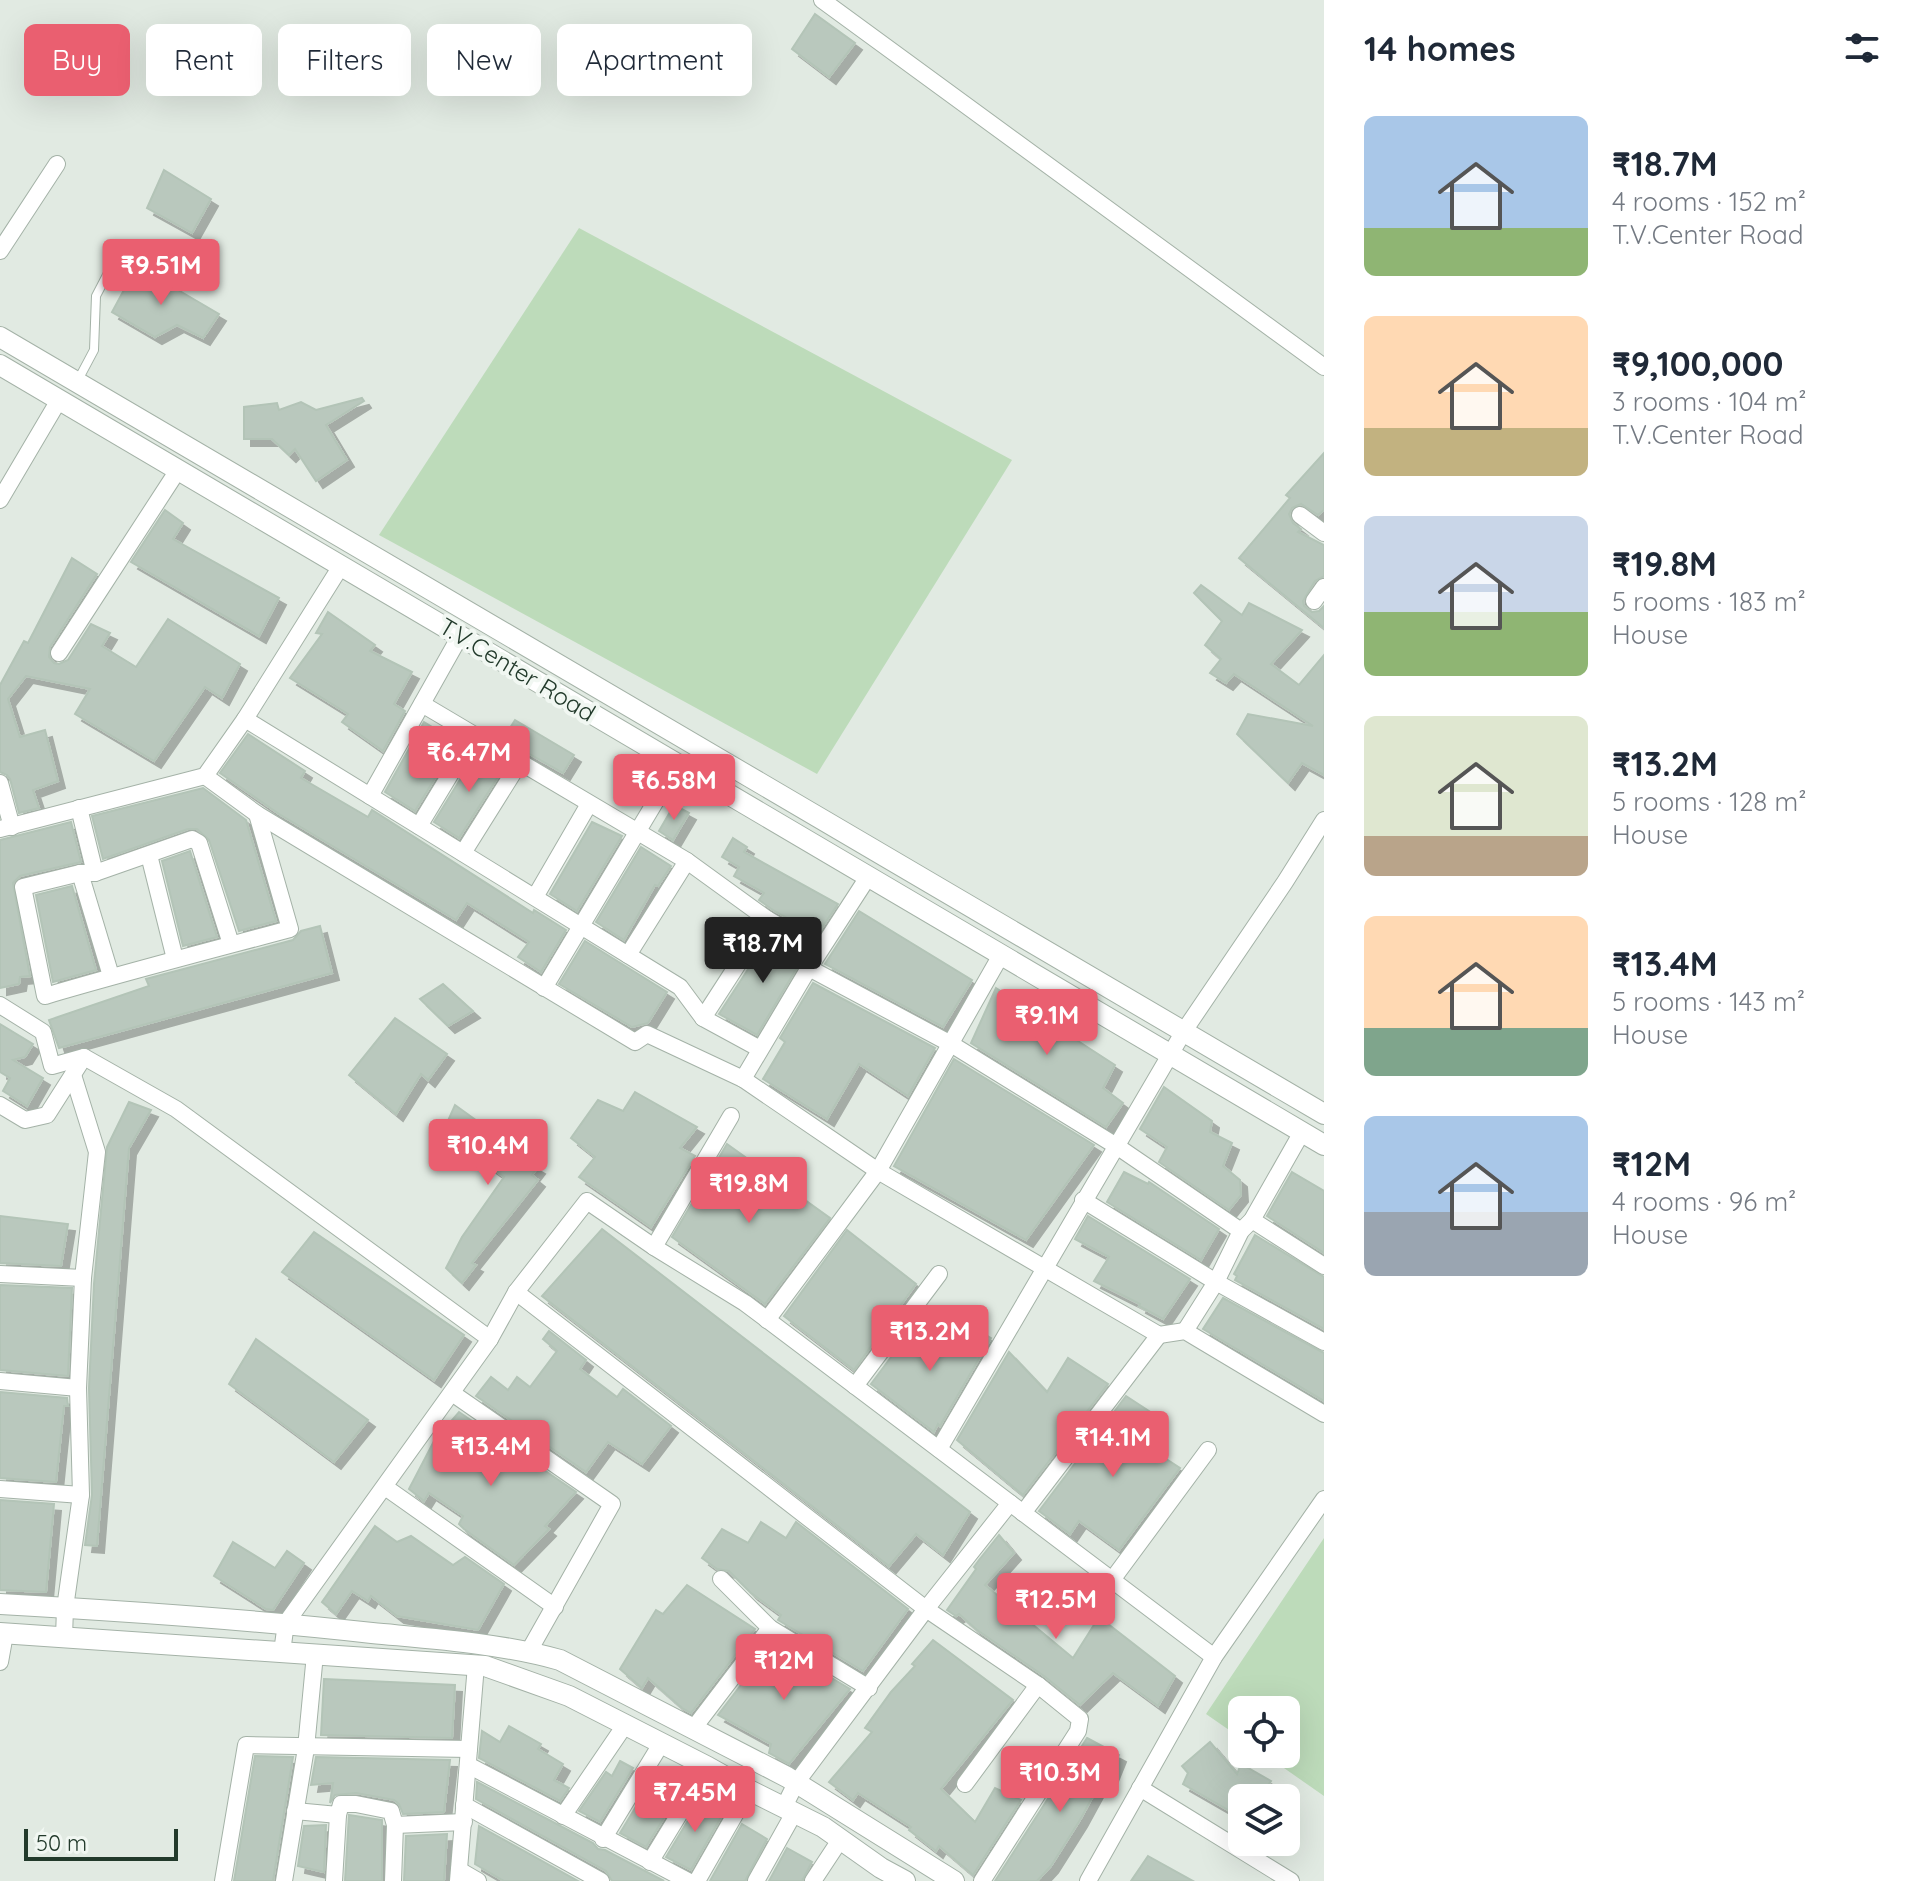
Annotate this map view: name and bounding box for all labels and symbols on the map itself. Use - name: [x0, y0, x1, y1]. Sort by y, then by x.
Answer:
- pin: ₹9.51M: [96, 239, 226, 307]
- street label: T.V.Center Road: [434, 611, 601, 728]
- pin: ₹6.47M: [404, 726, 534, 794]
- pin: ₹6.58M: [609, 754, 739, 822]
- pin: ₹18.7M: [698, 917, 828, 985]
- pin: ₹9.1M: [991, 989, 1103, 1057]
- pin: ₹10.4M: [423, 1119, 553, 1187]
- pin: ₹19.8M: [684, 1157, 814, 1225]
- pin: ₹13.2M: [865, 1305, 995, 1373]
- pin: ₹14.1M: [1048, 1411, 1178, 1479]
- pin: ₹13.4M: [426, 1420, 556, 1488]
- pin: ₹12.5M: [991, 1573, 1121, 1641]
- pin: ₹12M: [737, 1634, 831, 1702]
- pin: ₹10.3M: [995, 1746, 1125, 1814]
- pin: ₹7.45M: [630, 1766, 760, 1834]
- scale bar: [24, 1825, 178, 1861]

